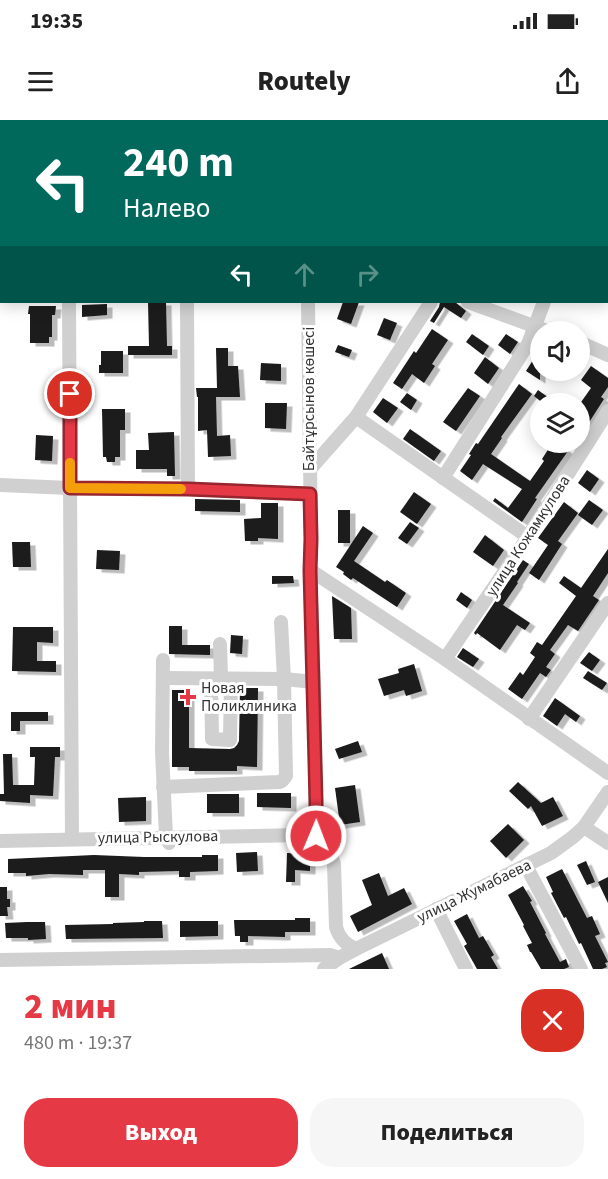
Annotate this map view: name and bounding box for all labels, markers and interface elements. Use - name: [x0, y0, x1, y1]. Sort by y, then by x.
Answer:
- text: 19:35: [30, 5, 83, 37]
- text: Routely: [257, 62, 351, 101]
- icon: menu: [24, 65, 57, 98]
- icon: share: [551, 65, 584, 98]
- text: 240 m: [123, 133, 234, 193]
- icon: left: [24, 144, 102, 222]
- text: Налево: [123, 189, 210, 228]
- icon: left: [225, 258, 258, 291]
- icon: ahead: [288, 258, 321, 291]
- icon: right: [351, 258, 384, 291]
- map controls: [530, 321, 590, 453]
- button: sound: [530, 321, 590, 381]
- street label: Байтұрсынов көшесі: [298, 327, 320, 471]
- pin: [44, 368, 95, 419]
- icon: arrive: [53, 377, 86, 410]
- button: layers: [530, 393, 590, 453]
- street label: улица Кожамкулова: [481, 471, 575, 601]
- place label: Новая Поликлиника: [201, 677, 297, 717]
- marker: Новая Поликлиника: [179, 688, 197, 706]
- position arrow: [284, 804, 348, 868]
- street label: улица Рыскулова: [97, 825, 219, 849]
- street label: улица Жумабаева: [413, 854, 535, 928]
- text: 2 мин: [24, 981, 117, 1032]
- button: close: [521, 989, 584, 1052]
- text: 480 m · 19:37: [24, 1029, 132, 1057]
- button: Выход: [24, 1098, 298, 1167]
- button: Поделиться: [310, 1098, 584, 1167]

